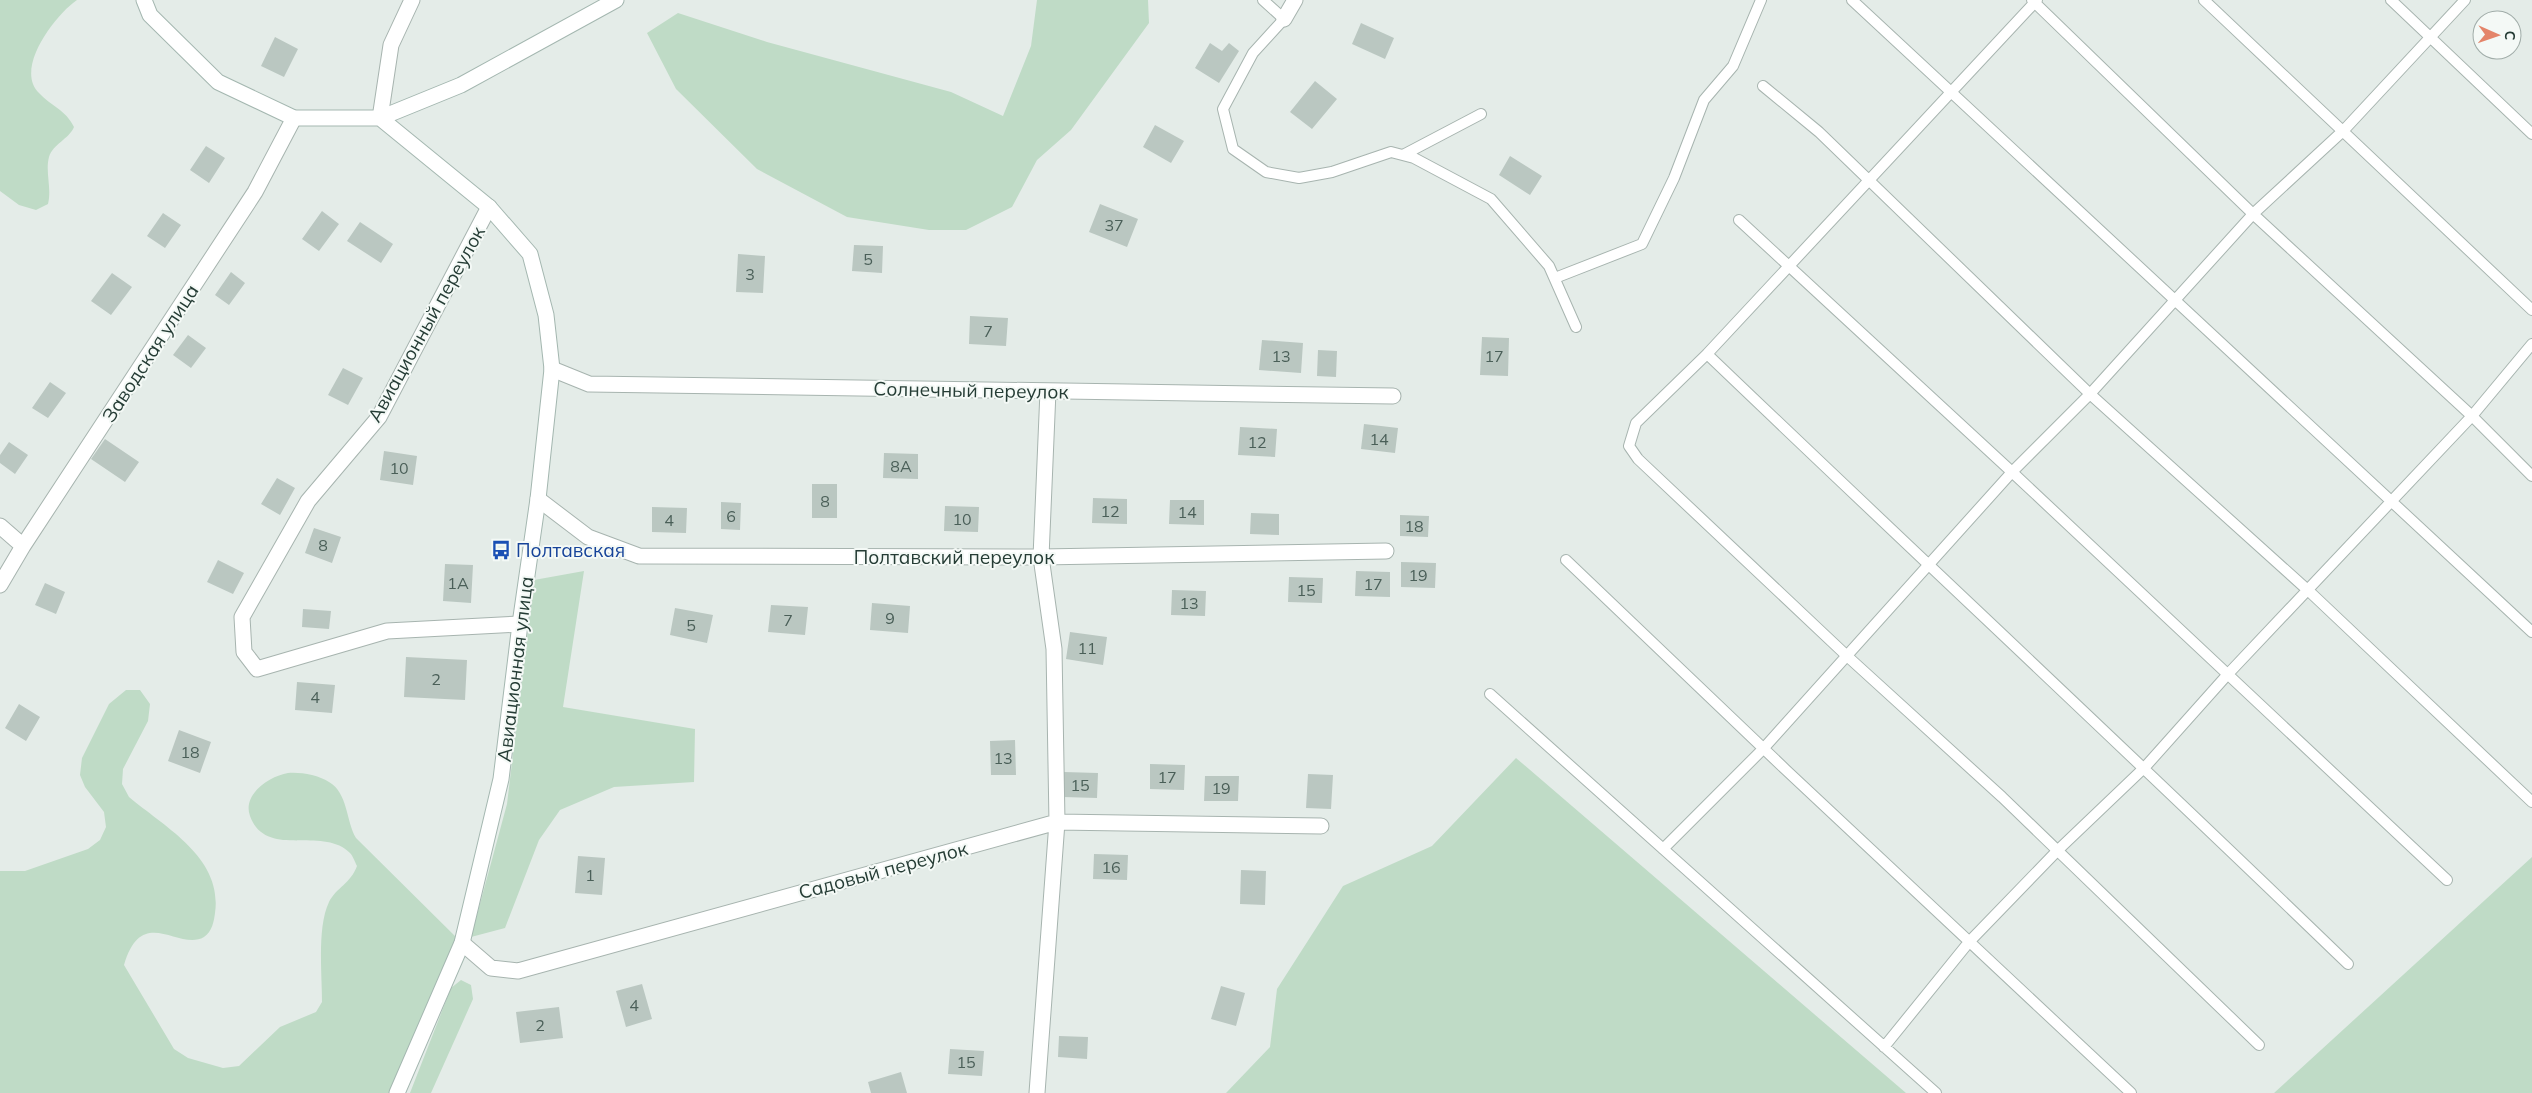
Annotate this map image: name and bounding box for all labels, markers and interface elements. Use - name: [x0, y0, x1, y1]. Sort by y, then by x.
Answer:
- north arrow: [2472, 10, 2522, 60]
- text: С: [2501, 30, 2519, 41]
- house number: 37: [1104, 215, 1124, 235]
- street label: Авиационный переулок: [362, 221, 490, 426]
- house number: 5: [863, 249, 873, 269]
- house number: 3: [745, 264, 755, 284]
- street label: Заводская улица: [97, 280, 203, 426]
- house number: 7: [983, 321, 993, 341]
- house number: 13: [1271, 346, 1291, 366]
- house number: 17: [1484, 346, 1504, 366]
- street label: Солнечный переулок: [873, 376, 1070, 404]
- house number: 14: [1369, 429, 1389, 449]
- house number: 12: [1247, 432, 1267, 452]
- house number: 8А: [890, 456, 912, 476]
- house number: 10: [389, 458, 409, 478]
- house number: 8: [820, 491, 830, 511]
- house number: 12: [1100, 501, 1120, 521]
- house number: 14: [1177, 502, 1197, 522]
- house number: 6: [726, 506, 736, 526]
- house number: 10: [952, 509, 972, 529]
- house number: 4: [664, 510, 674, 530]
- house number: 18: [1404, 516, 1424, 536]
- house number: 8: [318, 535, 328, 555]
- place label: Полтавская: [516, 538, 625, 562]
- bus stop icon: Полтавская: [490, 539, 512, 561]
- street label: Полтавский переулок: [854, 545, 1055, 569]
- house number: 19: [1408, 565, 1428, 585]
- house number: 1А: [447, 573, 469, 593]
- house number: 17: [1363, 574, 1383, 594]
- street label: Авиационная улица: [492, 575, 538, 763]
- house number: 15: [1296, 580, 1316, 600]
- house number: 13: [1179, 593, 1199, 613]
- house number: 9: [885, 608, 895, 628]
- house number: 7: [783, 610, 793, 630]
- house number: 5: [686, 615, 696, 635]
- house number: 11: [1077, 638, 1097, 658]
- house number: 2: [431, 669, 441, 689]
- house number: 4: [310, 687, 320, 707]
- house number: 18: [180, 742, 200, 762]
- house number: 13: [993, 748, 1013, 768]
- house number: 17: [1157, 767, 1177, 787]
- house number: 15: [1070, 775, 1090, 795]
- house number: 19: [1211, 778, 1231, 798]
- street label: Садовый переулок: [796, 836, 971, 904]
- house number: 16: [1101, 857, 1121, 877]
- house number: 1: [585, 865, 595, 885]
- house number: 4: [629, 995, 639, 1015]
- house number: 2: [535, 1015, 545, 1035]
- house number: 15: [956, 1052, 976, 1072]

